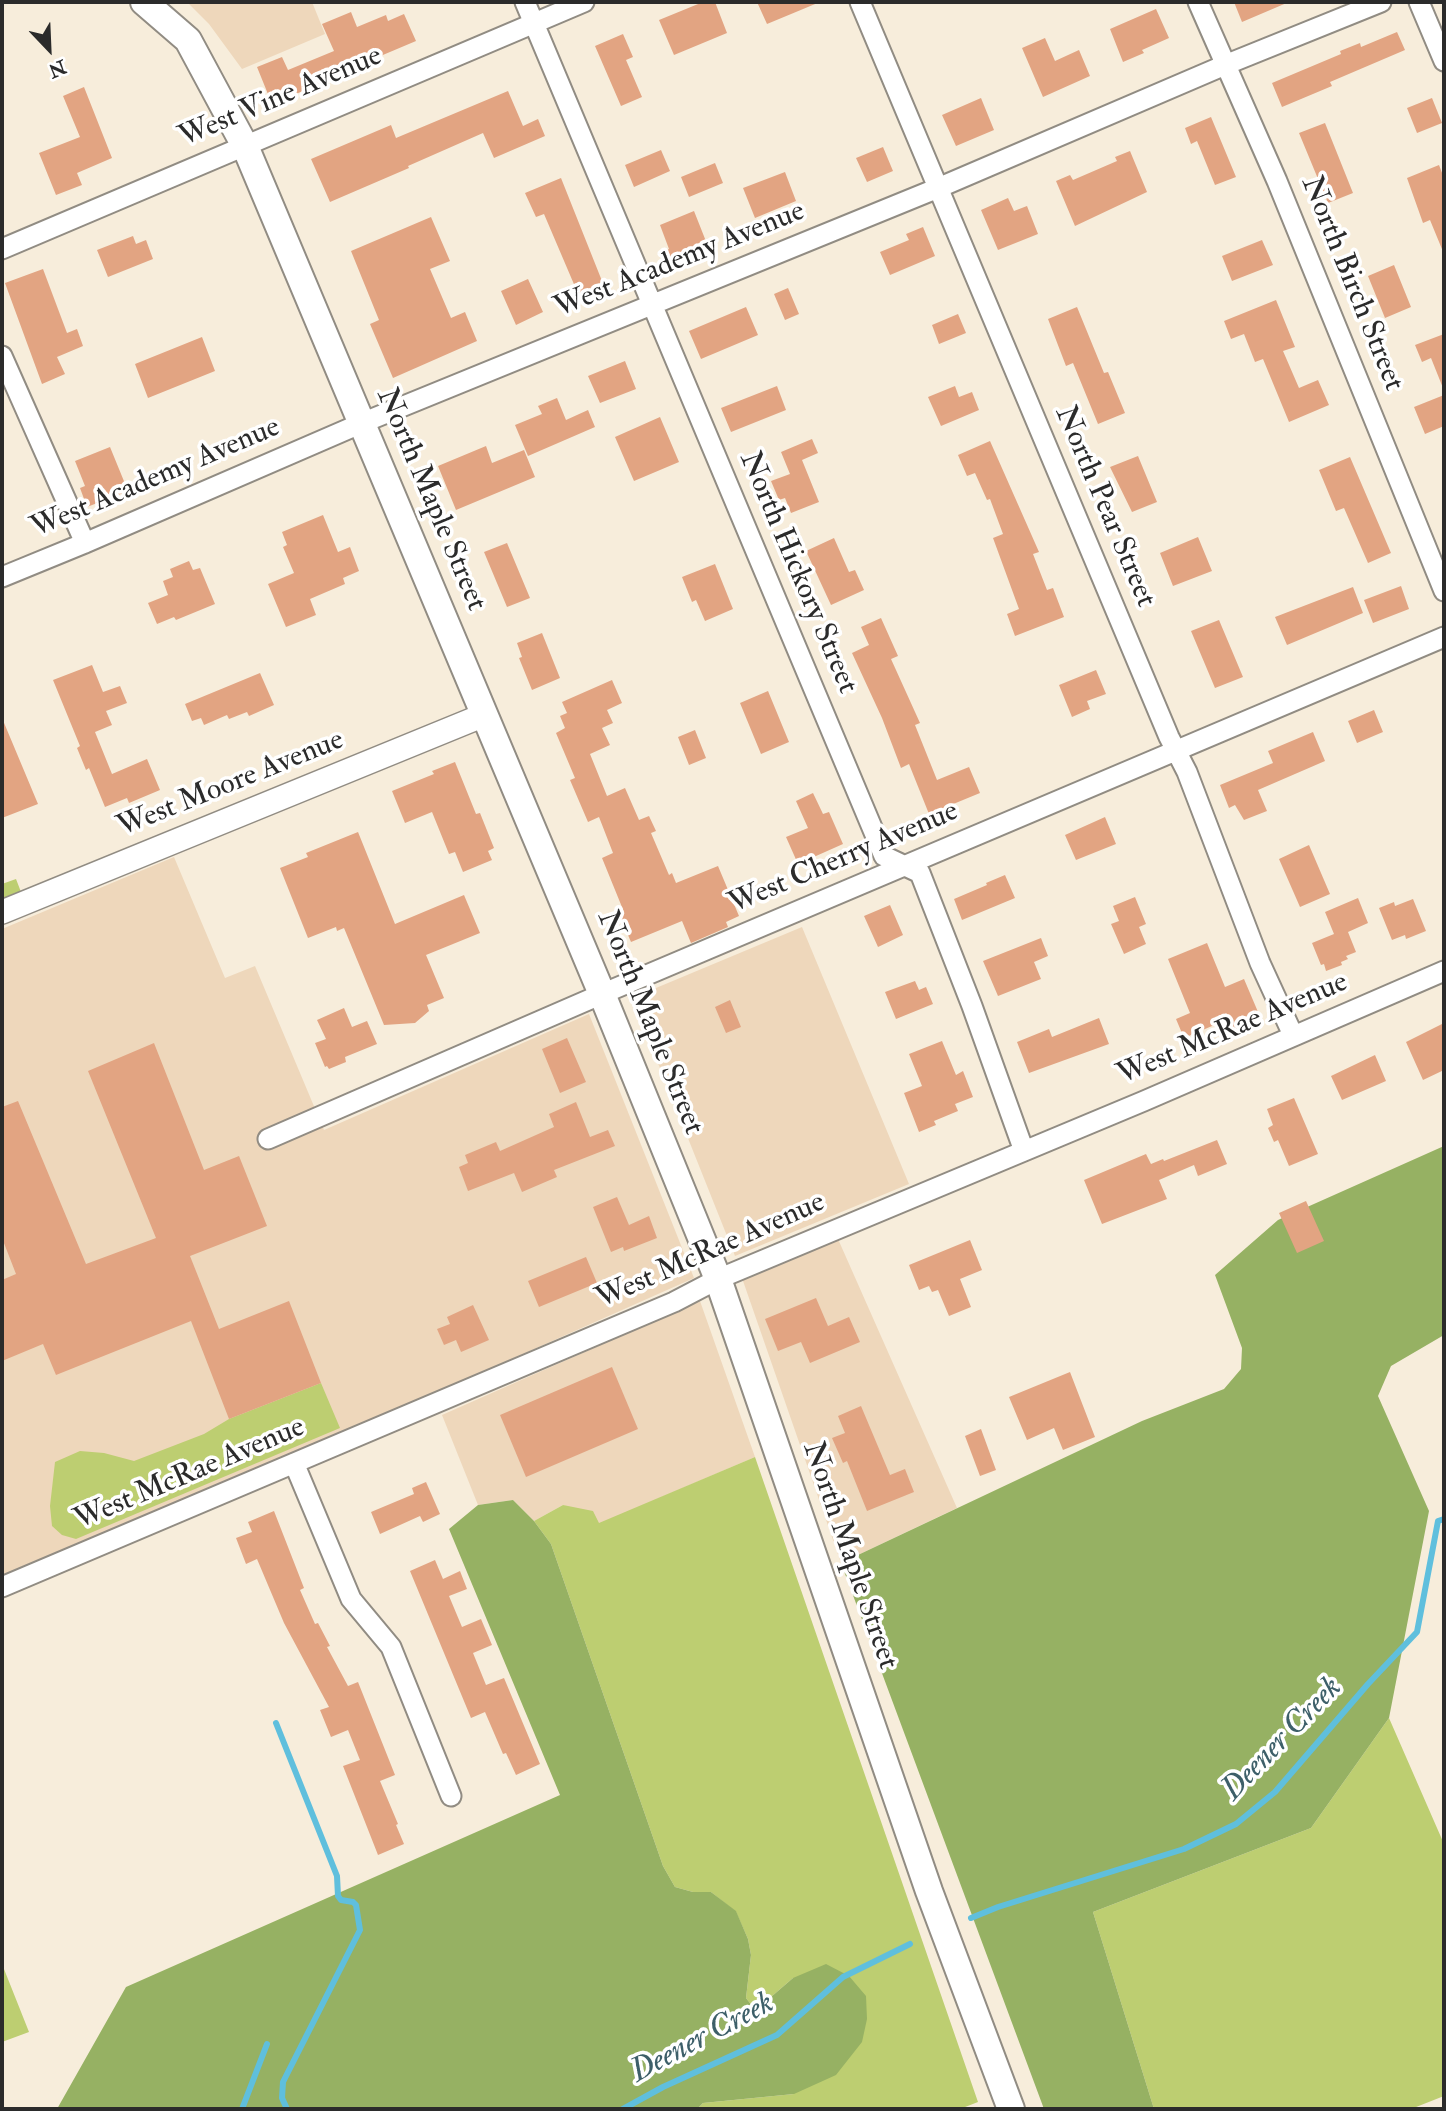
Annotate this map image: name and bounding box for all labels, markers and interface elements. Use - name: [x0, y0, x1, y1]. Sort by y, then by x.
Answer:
- north arrow: [14, 14, 84, 84]
- street label: West Vine Avenue: [174, 39, 388, 157]
- text: N: [45, 54, 70, 83]
- street label: North Birch Street: [1292, 171, 1410, 397]
- street label: West Academy Avenue: [550, 194, 810, 328]
- street label: North Maple Street: [367, 383, 493, 617]
- street label: North Pear Street: [1045, 401, 1163, 613]
- street label: West Academy Avenue: [26, 410, 286, 548]
- street label: North Hickory Street: [730, 447, 864, 699]
- street label: West Moore Avenue: [113, 723, 349, 847]
- street label: West Cherry Avenue: [724, 794, 964, 924]
- street label: North Maple Street: [588, 906, 710, 1140]
- street label: West McRae Avenue: [1112, 965, 1354, 1095]
- street label: West McRae Avenue: [591, 1185, 831, 1319]
- street label: West McRae Avenue: [69, 1410, 311, 1540]
- street label: North Maple Street: [793, 1437, 905, 1675]
- water label: Deener Creek: [1215, 1670, 1351, 1810]
- water label: Deener Creek: [625, 1985, 781, 2093]

